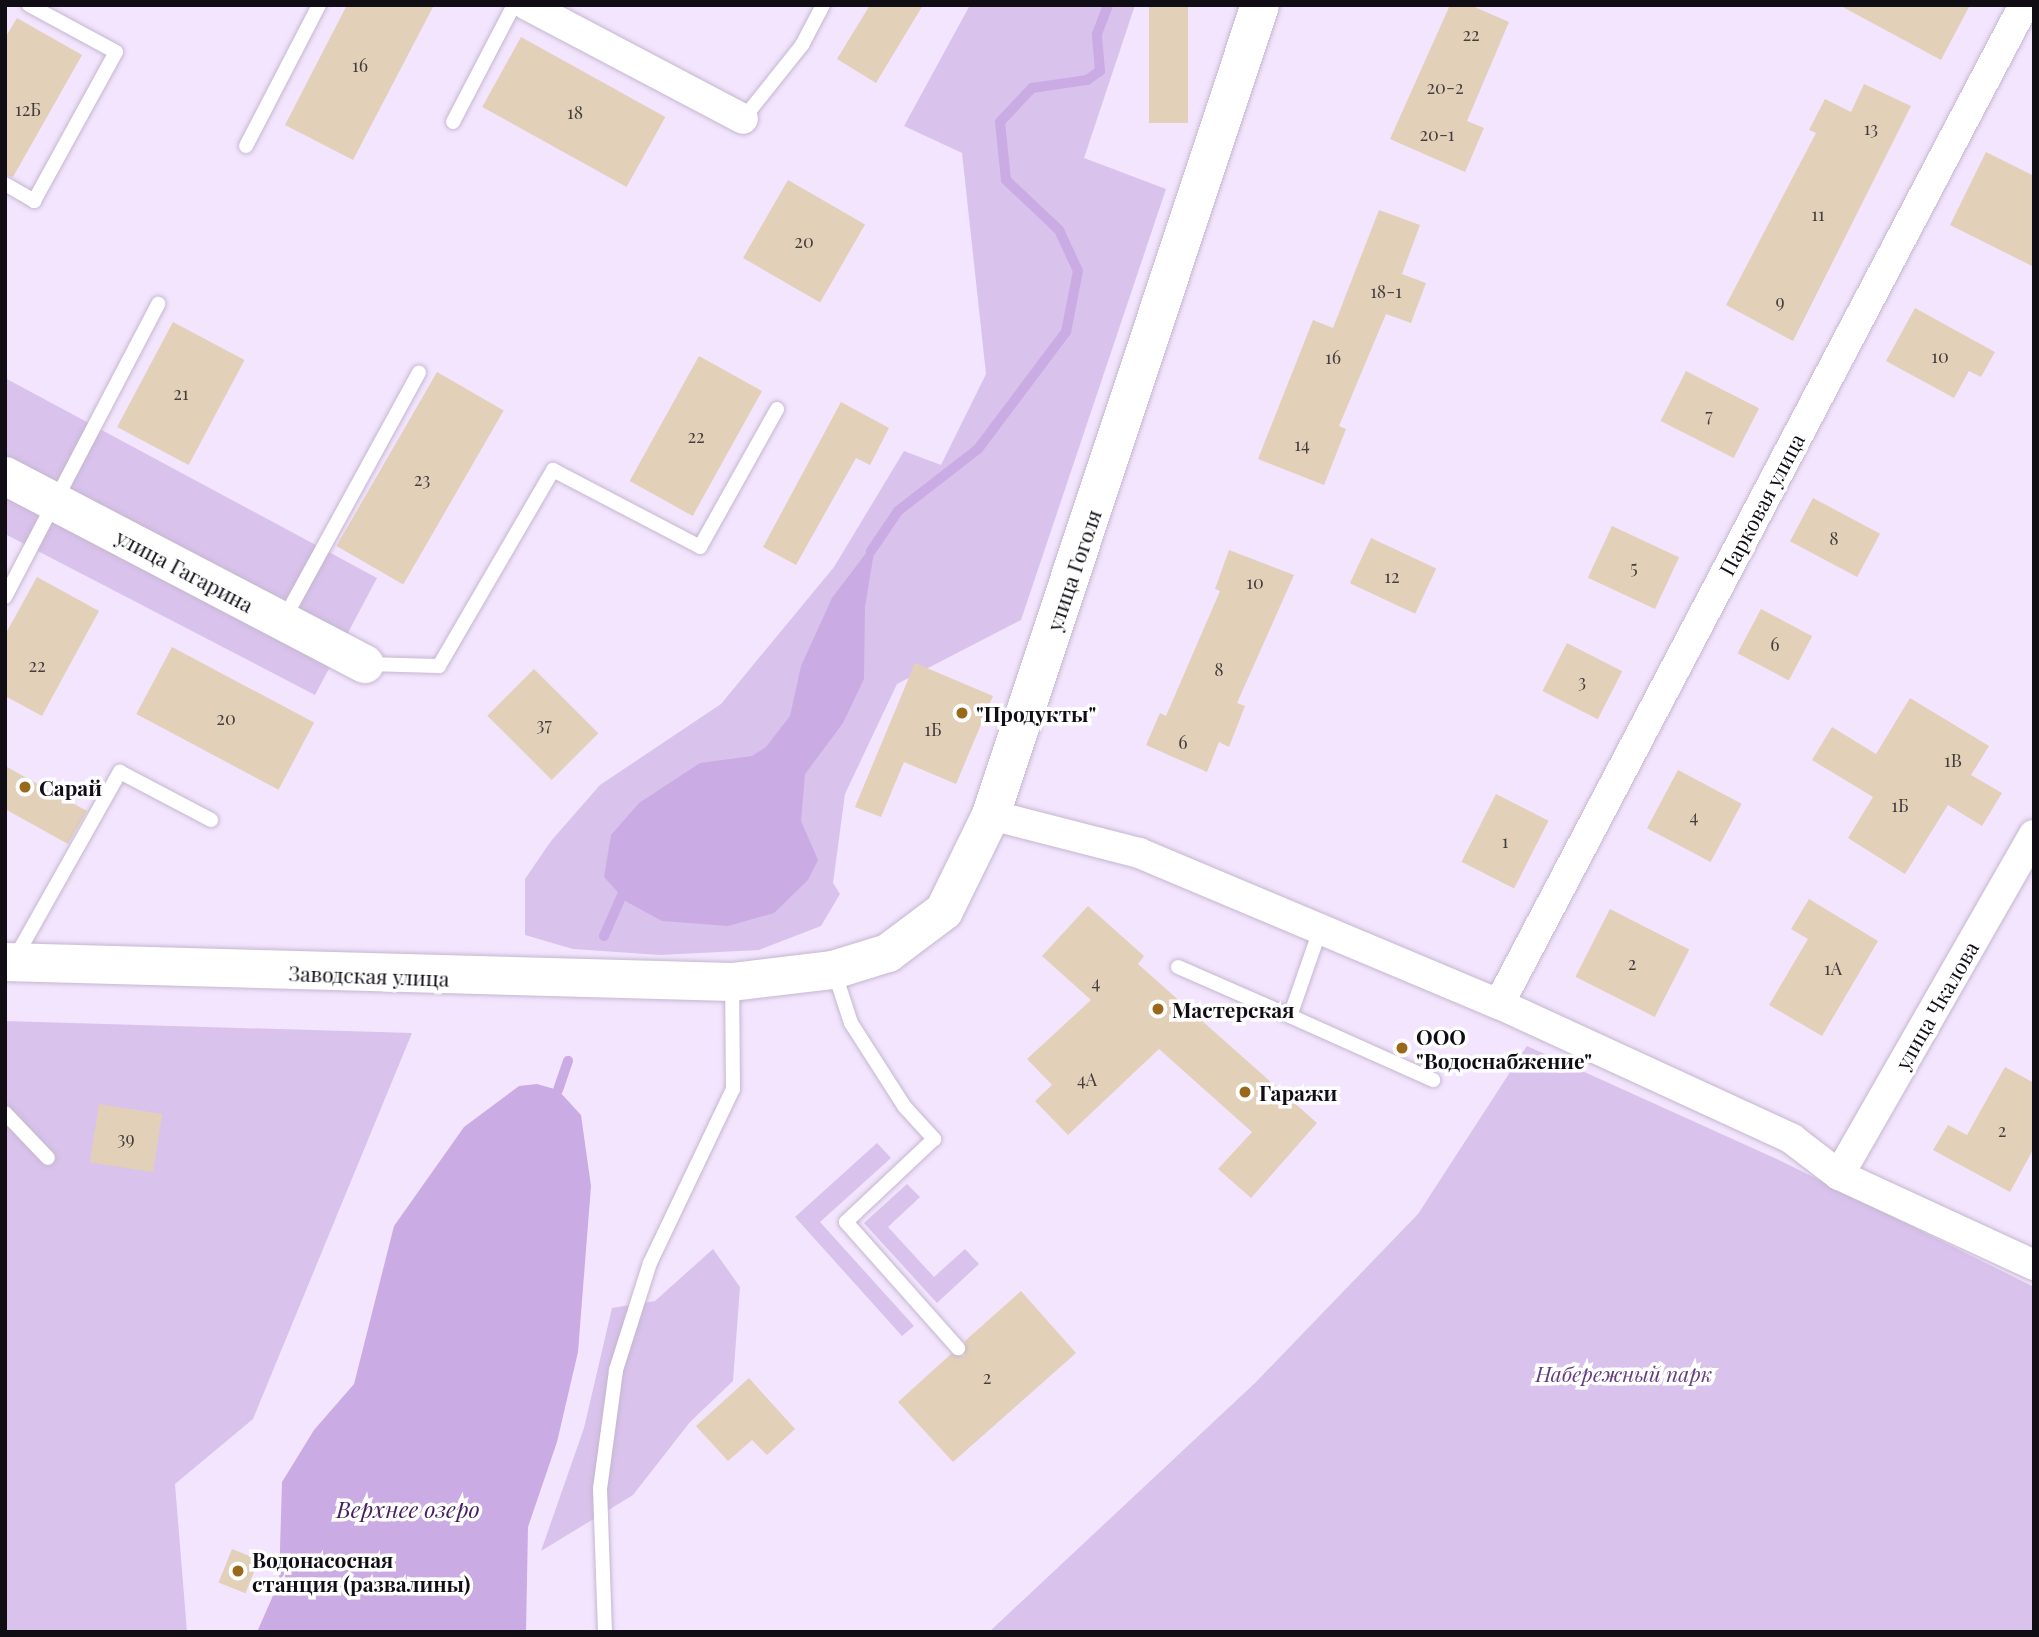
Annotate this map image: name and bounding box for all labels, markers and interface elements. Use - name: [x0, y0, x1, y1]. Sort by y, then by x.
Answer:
- house number: 22: [1462, 23, 1480, 45]
- house number: 16: [352, 54, 368, 76]
- house number: 20-2: [1426, 76, 1464, 98]
- house number: 12Б: [15, 98, 41, 120]
- house number: 18: [567, 101, 583, 123]
- house number: 13: [1864, 117, 1878, 139]
- house number: 20-1: [1419, 123, 1455, 145]
- house number: 11: [1811, 203, 1825, 225]
- house number: 20: [794, 230, 814, 252]
- house number: 18-1: [1370, 280, 1402, 302]
- house number: 9: [1775, 290, 1785, 312]
- house number: 10: [1931, 345, 1949, 367]
- house number: 16: [1325, 346, 1341, 368]
- house number: 21: [173, 382, 189, 404]
- house number: 7: [1705, 404, 1713, 426]
- house number: 22: [687, 425, 705, 447]
- street label: Парковая улица: [1713, 429, 1809, 579]
- house number: 14: [1294, 433, 1310, 455]
- house number: 23: [414, 468, 430, 490]
- street label: улица Гоголя: [1040, 506, 1106, 634]
- street label: улица Гагарина: [112, 523, 258, 617]
- house number: 8: [1829, 527, 1839, 549]
- house number: 5: [1630, 556, 1638, 578]
- house number: 12: [1384, 565, 1400, 587]
- house number: 10: [1246, 571, 1264, 593]
- house number: 6: [1770, 633, 1780, 655]
- house number: 22: [28, 654, 46, 676]
- house number: 8: [1214, 658, 1224, 680]
- house number: 3: [1578, 670, 1586, 692]
- place label: "Продукты": [976, 700, 1096, 726]
- marker: "Продукты": [954, 705, 970, 721]
- house number: 20: [216, 707, 236, 729]
- house number: 37: [536, 713, 552, 735]
- house number: 1Б: [924, 718, 942, 740]
- house number: 6: [1178, 731, 1188, 753]
- house number: 1В: [1944, 749, 1962, 771]
- place label: Сарай: [39, 774, 102, 800]
- marker: Сарай: [17, 779, 33, 795]
- house number: 1Б: [1891, 794, 1909, 816]
- house number: 4: [1690, 805, 1698, 827]
- house number: 1: [1502, 830, 1508, 852]
- street label: улица Чкалова: [1889, 936, 1983, 1074]
- house number: 2: [1628, 952, 1636, 974]
- house number: 1А: [1824, 957, 1842, 979]
- street label: Заводская улица: [288, 960, 450, 990]
- house number: 4: [1092, 971, 1100, 993]
- place label: Мастерская: [1172, 996, 1294, 1022]
- marker: Мастерская: [1150, 1001, 1166, 1017]
- place label: ООО "Водоснабжение": [1416, 1023, 1592, 1073]
- marker: ООО "Водоснабжение": [1394, 1040, 1410, 1056]
- house number: 4А: [1077, 1068, 1097, 1090]
- place label: Гаражи: [1259, 1079, 1337, 1105]
- marker: Гаражи: [1237, 1084, 1253, 1100]
- house number: 2: [1998, 1119, 2006, 1141]
- house number: 39: [117, 1127, 135, 1149]
- park label: Набережный парк: [1535, 1360, 1713, 1386]
- house number: 2: [983, 1366, 991, 1388]
- water label: Верхнее озеро: [336, 1495, 480, 1523]
- place label: Водонасосная станция (развалины): [252, 1546, 470, 1596]
- marker: Водонасосная станция (развалины): [230, 1563, 246, 1579]

